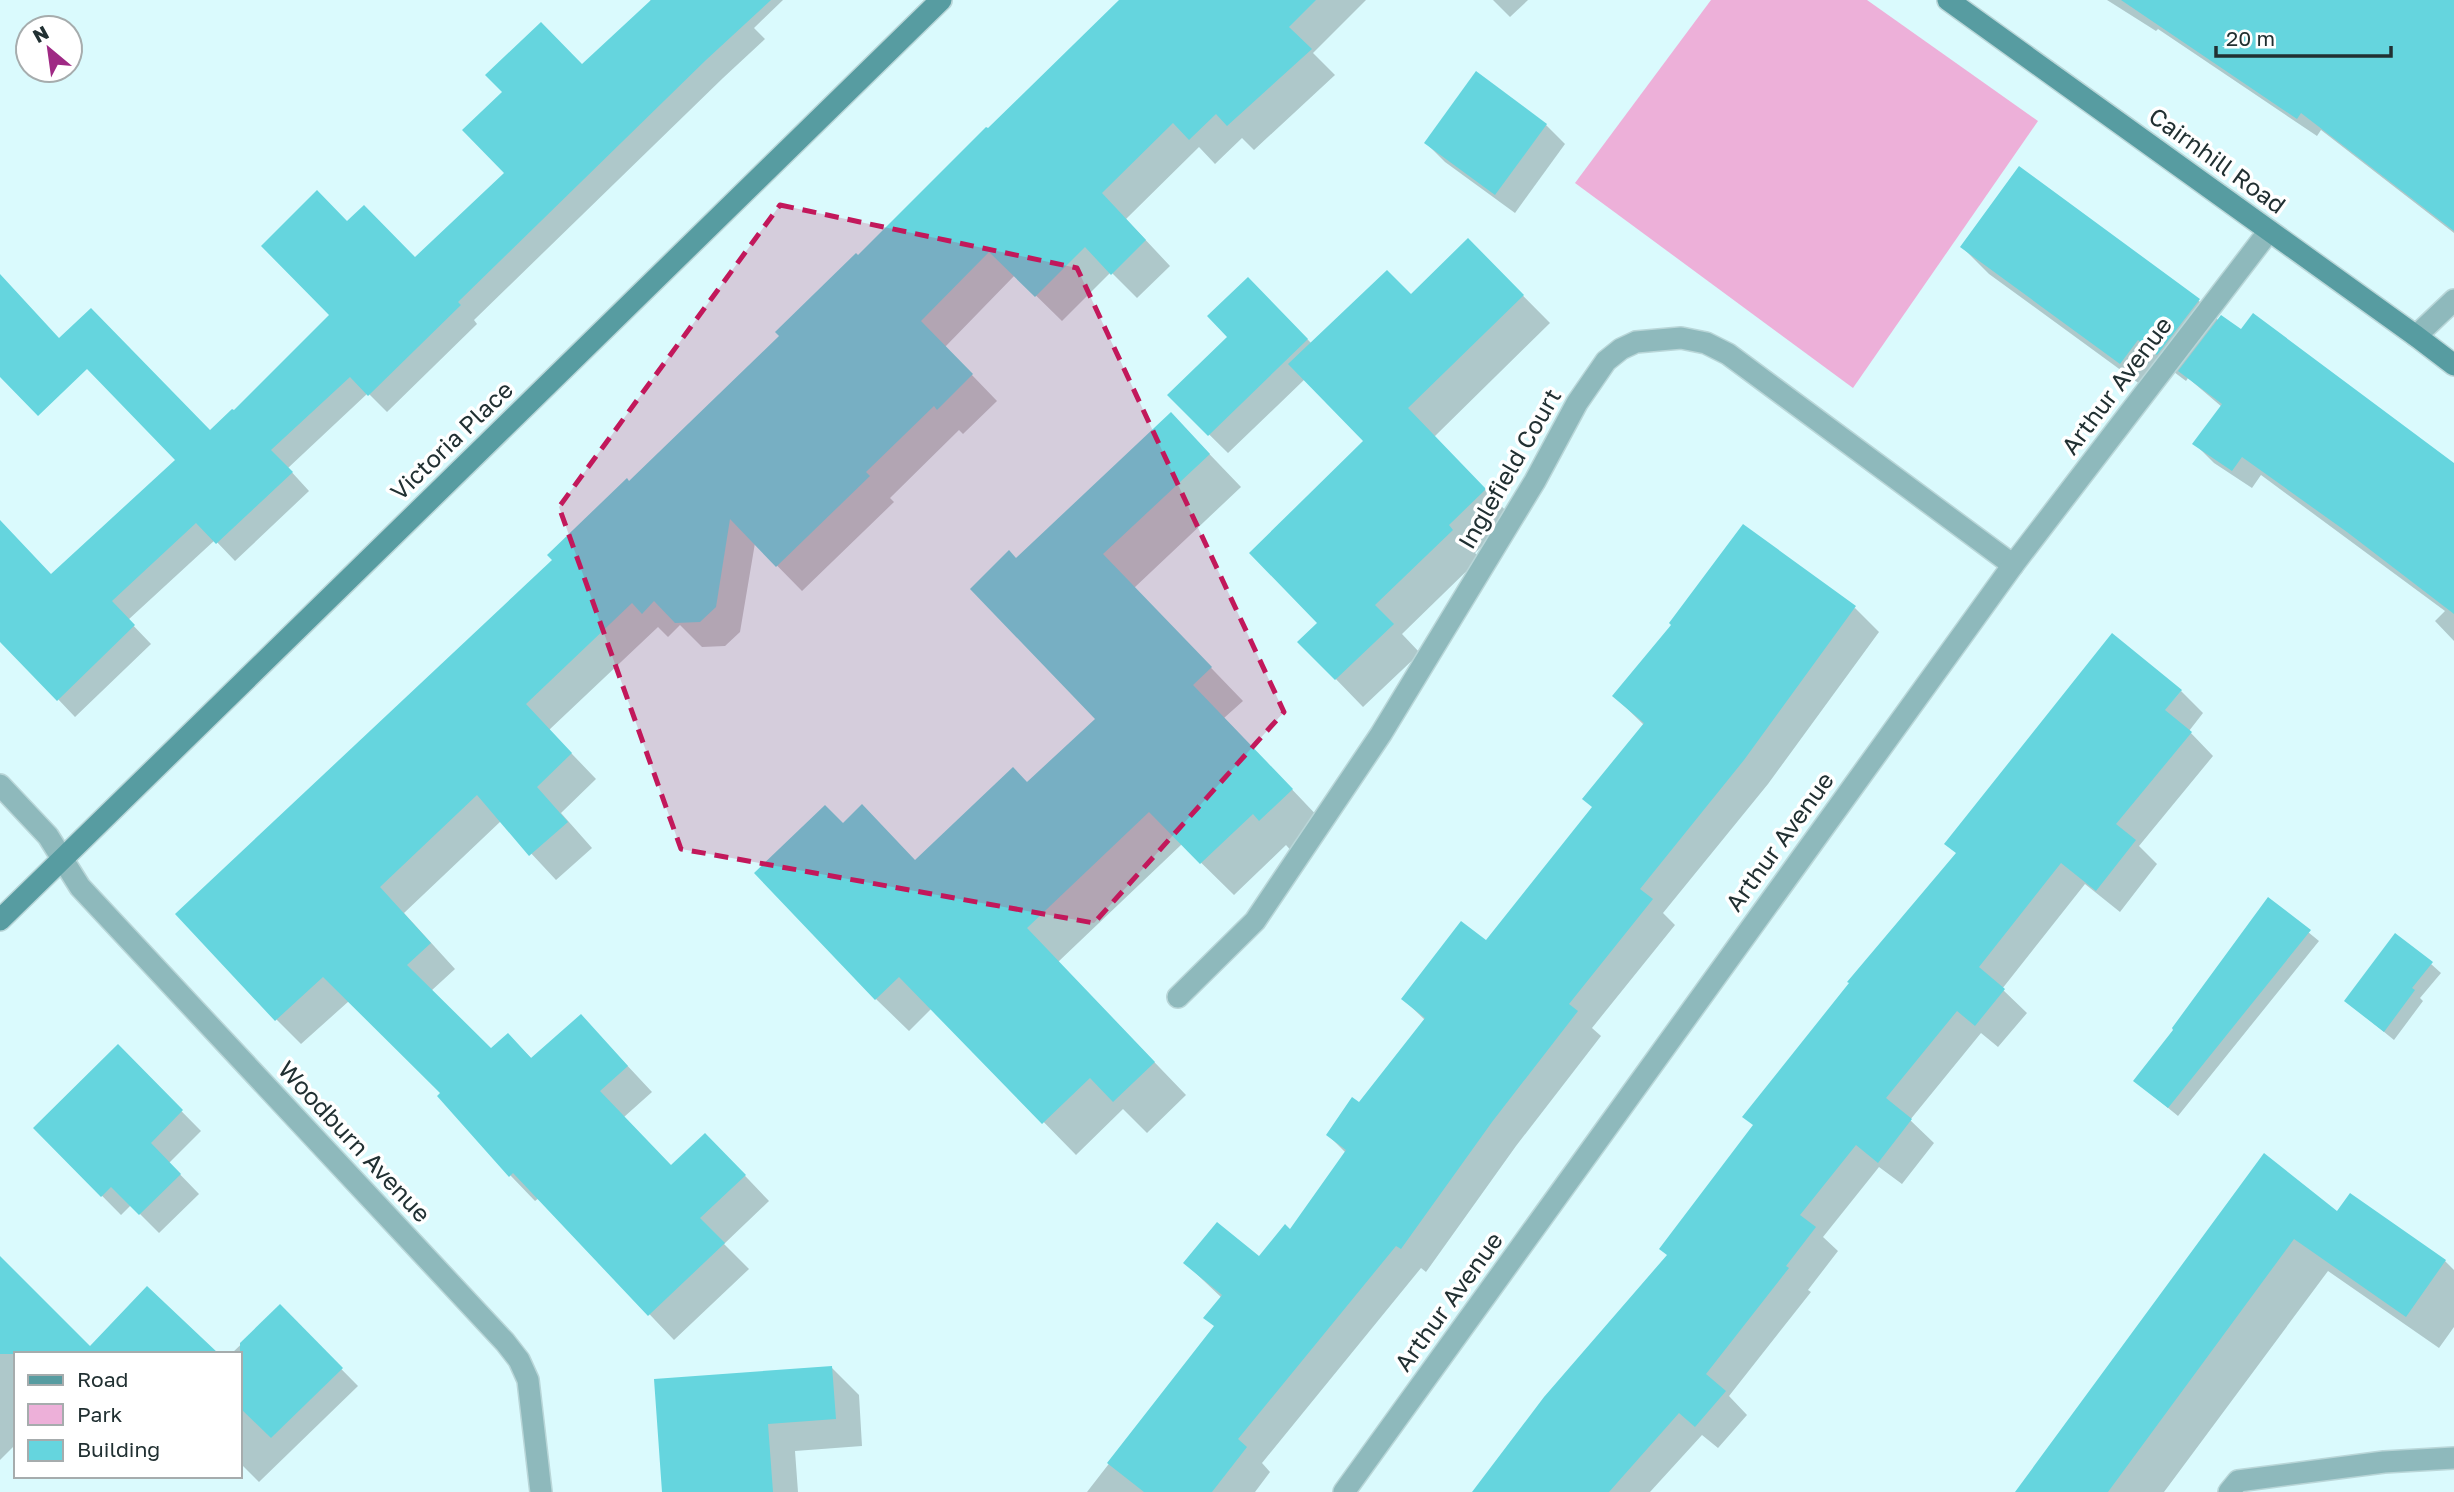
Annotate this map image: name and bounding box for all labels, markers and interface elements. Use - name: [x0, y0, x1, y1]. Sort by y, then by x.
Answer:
- north arrow: [14, 14, 84, 84]
- scale bar: [2216, 14, 2391, 58]
- text: N: [29, 20, 52, 47]
- text: 20 m: [2226, 25, 2275, 51]
- street label: Cairnhill Road: [2144, 101, 2292, 219]
- street label: Arthur Avenue: [2055, 311, 2177, 460]
- street label: Victoria Place: [384, 374, 518, 506]
- street label: Inglefield Court: [1451, 383, 1566, 554]
- street label: Arthur Avenue: [1719, 766, 1839, 916]
- street label: Woodburn Avenue: [273, 1054, 437, 1228]
- street label: Arthur Avenue: [1388, 1226, 1508, 1376]
- legend: [14, 1352, 242, 1478]
- text: Road: [77, 1366, 128, 1392]
- text: Park: [77, 1401, 123, 1427]
- text: Building: [77, 1436, 160, 1462]

